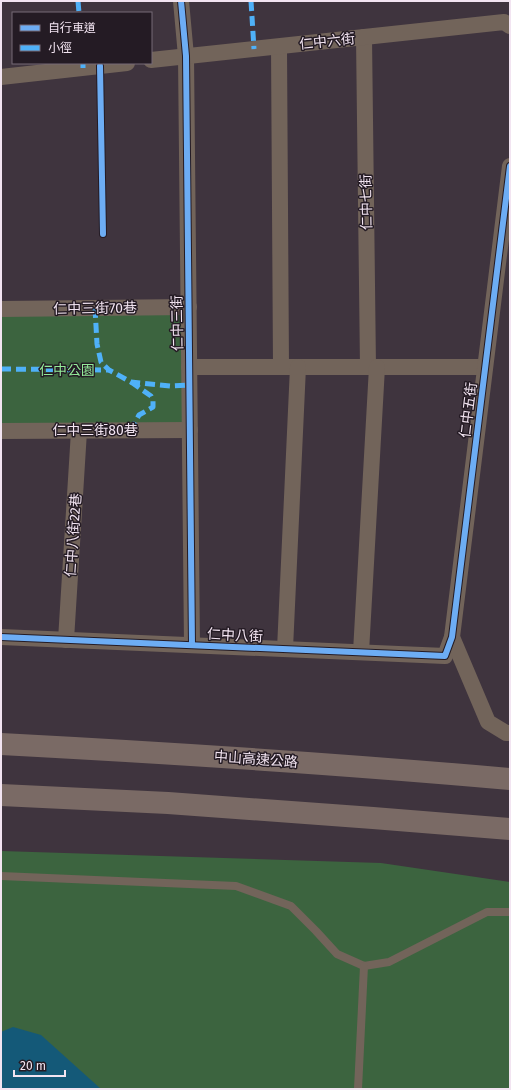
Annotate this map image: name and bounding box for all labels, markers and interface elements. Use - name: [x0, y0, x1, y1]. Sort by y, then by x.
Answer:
- legend: [12, 12, 152, 64]
- text: 自行車道: [48, 21, 96, 35]
- street label: 仁中六街: [298, 30, 356, 53]
- text: 小徑: [48, 41, 72, 55]
- street label: 仁中七街: [358, 174, 375, 230]
- street label: 仁中三街: [169, 295, 186, 351]
- street label: 仁中三街70巷: [53, 299, 137, 318]
- park label: 仁中公園: [39, 362, 95, 379]
- street label: 仁中五街: [457, 381, 480, 439]
- street label: 仁中三街80巷: [52, 422, 138, 439]
- street label: 仁中八街22巷: [62, 493, 85, 577]
- street label: 仁中八街: [207, 626, 263, 645]
- street label: 中山高速公路: [213, 748, 298, 771]
- scale bar: [14, 1052, 65, 1078]
- text: 20 m: [20, 1059, 46, 1073]

